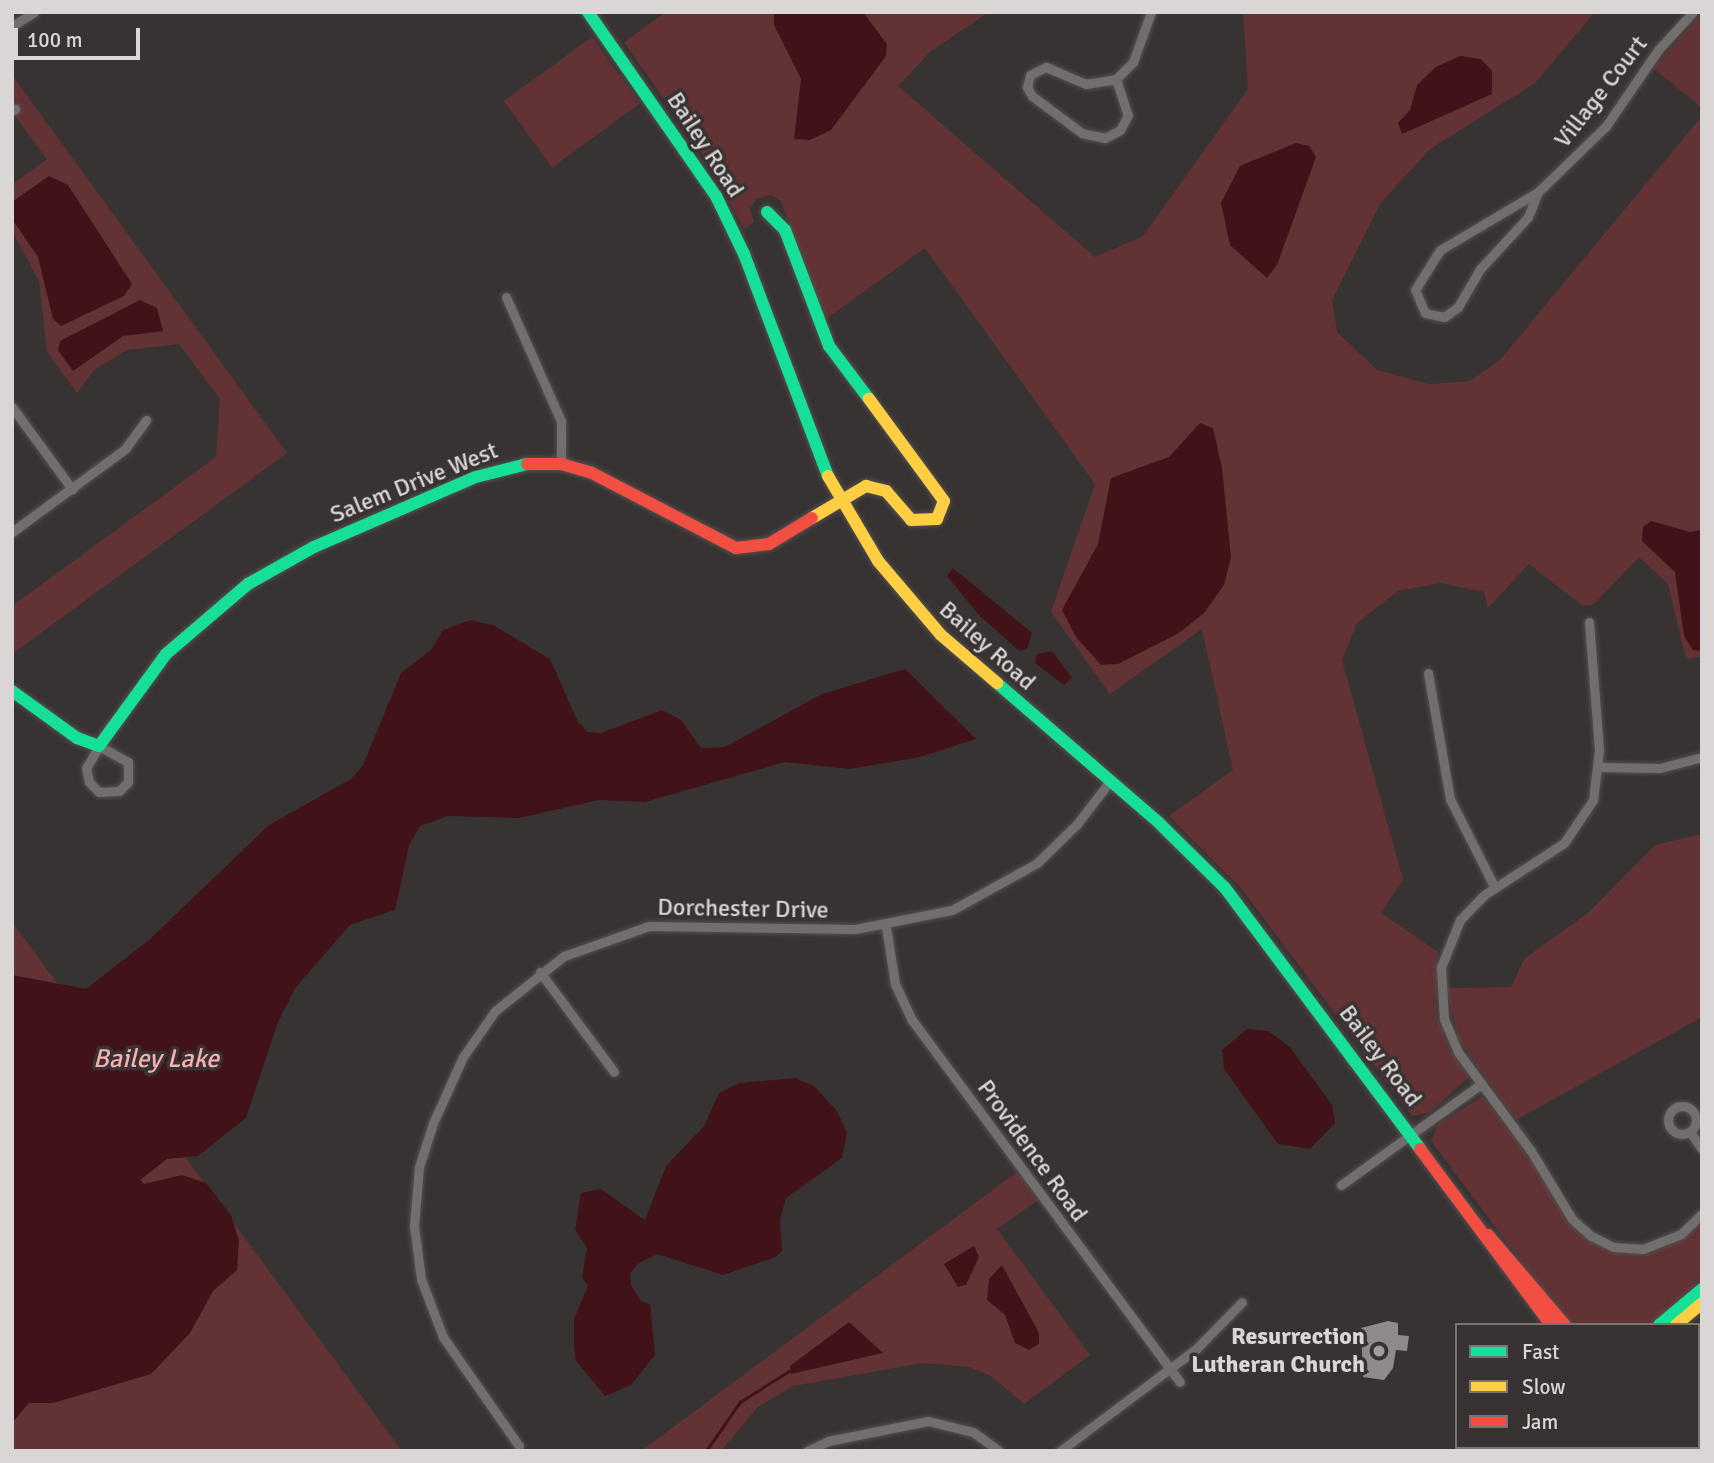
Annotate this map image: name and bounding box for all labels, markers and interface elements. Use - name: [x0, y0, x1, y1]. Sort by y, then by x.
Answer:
- scale bar: [18, 14, 144, 58]
- text: 100 m: [27, 27, 82, 53]
- street label: Village Court: [1548, 30, 1654, 154]
- street label: Bailey Road: [660, 87, 750, 203]
- street label: Salem Drive West: [326, 436, 502, 530]
- street label: Bailey Road: [933, 595, 1041, 697]
- street label: Dorchester Drive: [657, 893, 829, 925]
- street label: Bailey Road: [1333, 1000, 1427, 1112]
- water label: Bailey Lake: [93, 1044, 219, 1076]
- street label: Providence Road: [971, 1074, 1093, 1228]
- place label: Resurrection Lutheran Church: [1191, 1323, 1365, 1379]
- legend: [1455, 1323, 1700, 1449]
- text: Fast: [1522, 1339, 1559, 1365]
- marker: Resurrection Lutheran Church: [1371, 1343, 1387, 1359]
- text: Slow: [1522, 1374, 1566, 1400]
- text: Jam: [1522, 1409, 1558, 1435]

